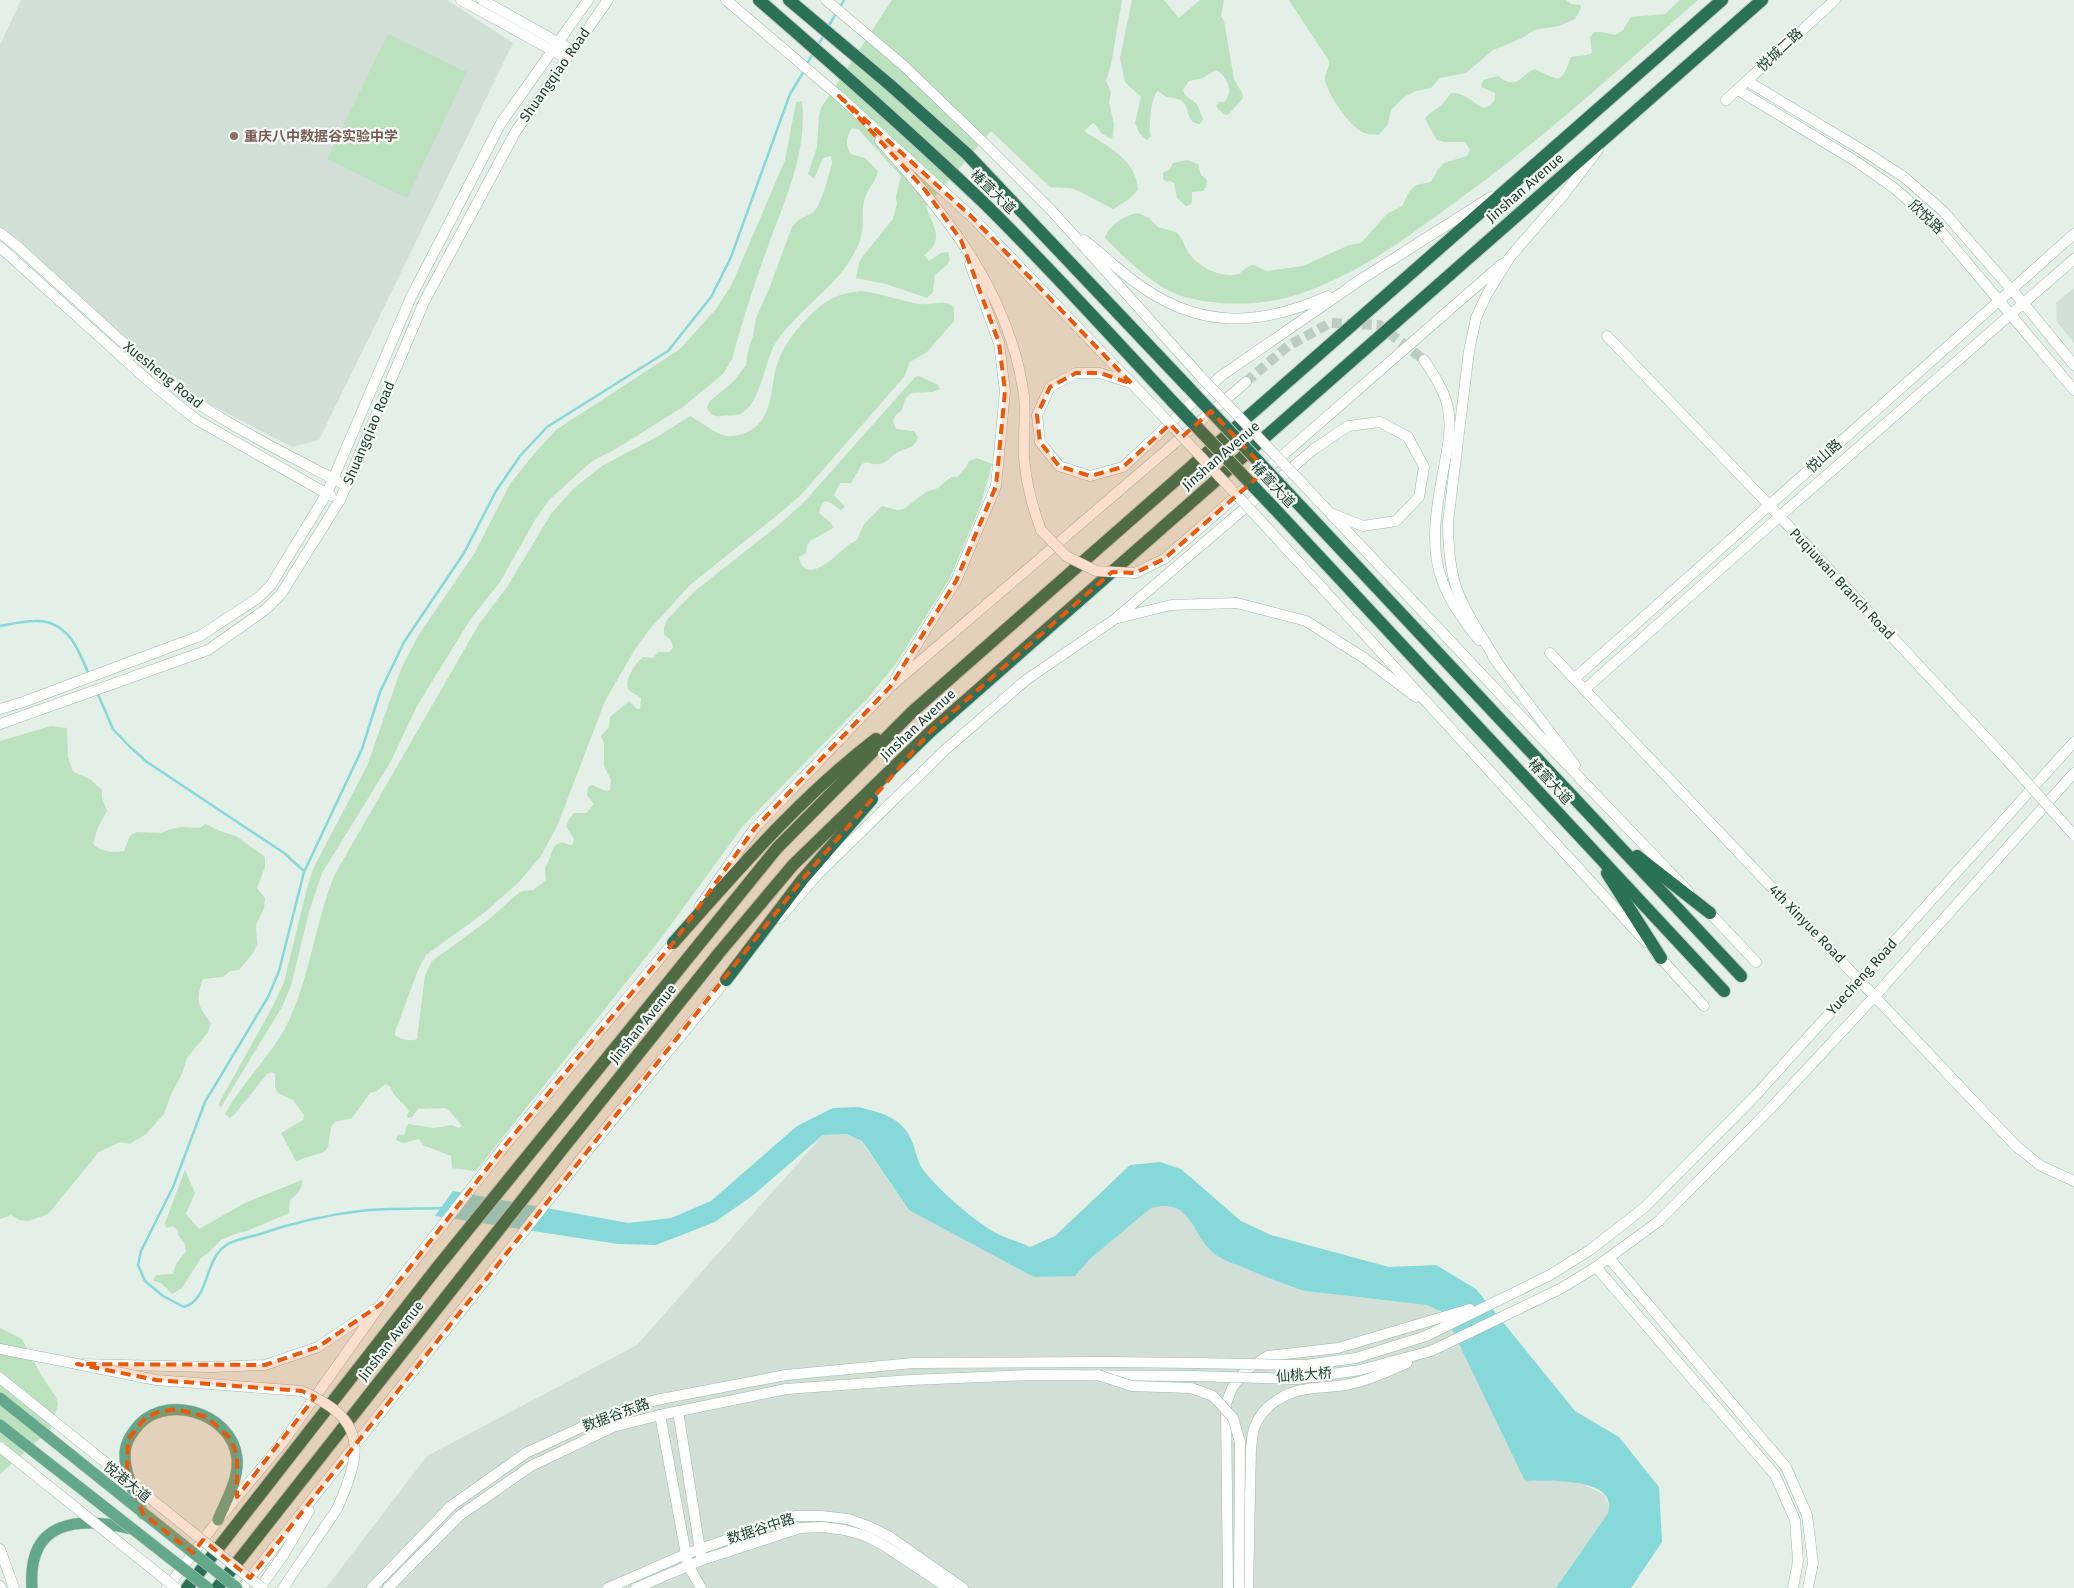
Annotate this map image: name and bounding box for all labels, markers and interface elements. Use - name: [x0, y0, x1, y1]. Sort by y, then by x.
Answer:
- street label: Shuangqiao Road: [516, 25, 594, 125]
- street label: 悦城二路: [1754, 25, 1806, 75]
- place label: 重庆八中数据谷实验中学: [244, 128, 398, 145]
- marker: 重庆八中数据谷实验中学: [228, 130, 240, 142]
- street label: Jinshan Avenue: [1483, 150, 1567, 226]
- street label: 椿萱大道: [967, 166, 1019, 218]
- street label: 欣悦路: [1905, 196, 1947, 238]
- street label: Xuesheng Road: [120, 338, 206, 412]
- street label: Shuangqiao Road: [339, 379, 399, 487]
- street label: Jinshan Avenue: [1179, 418, 1263, 494]
- street label: 悦山路: [1803, 436, 1845, 476]
- street label: 椿萱大道: [1248, 459, 1298, 511]
- street label: Puqiuwan Branch Road: [1786, 525, 1898, 643]
- street label: Jinshan Avenue: [877, 686, 959, 764]
- street label: 椿萱大道: [1525, 756, 1575, 808]
- street label: 4th Xinyue Road: [1765, 881, 1849, 967]
- street label: Yuecheng Road: [1823, 935, 1901, 1019]
- street label: Jinshan Avenue: [606, 981, 680, 1067]
- street label: Jinshan Avenue: [354, 1297, 428, 1385]
- street label: 仙桃大桥: [1275, 1365, 1333, 1385]
- street label: 数据谷东路: [580, 1395, 652, 1435]
- street label: 悦港大道: [100, 1458, 154, 1506]
- street label: 数据谷中路: [725, 1510, 797, 1548]

